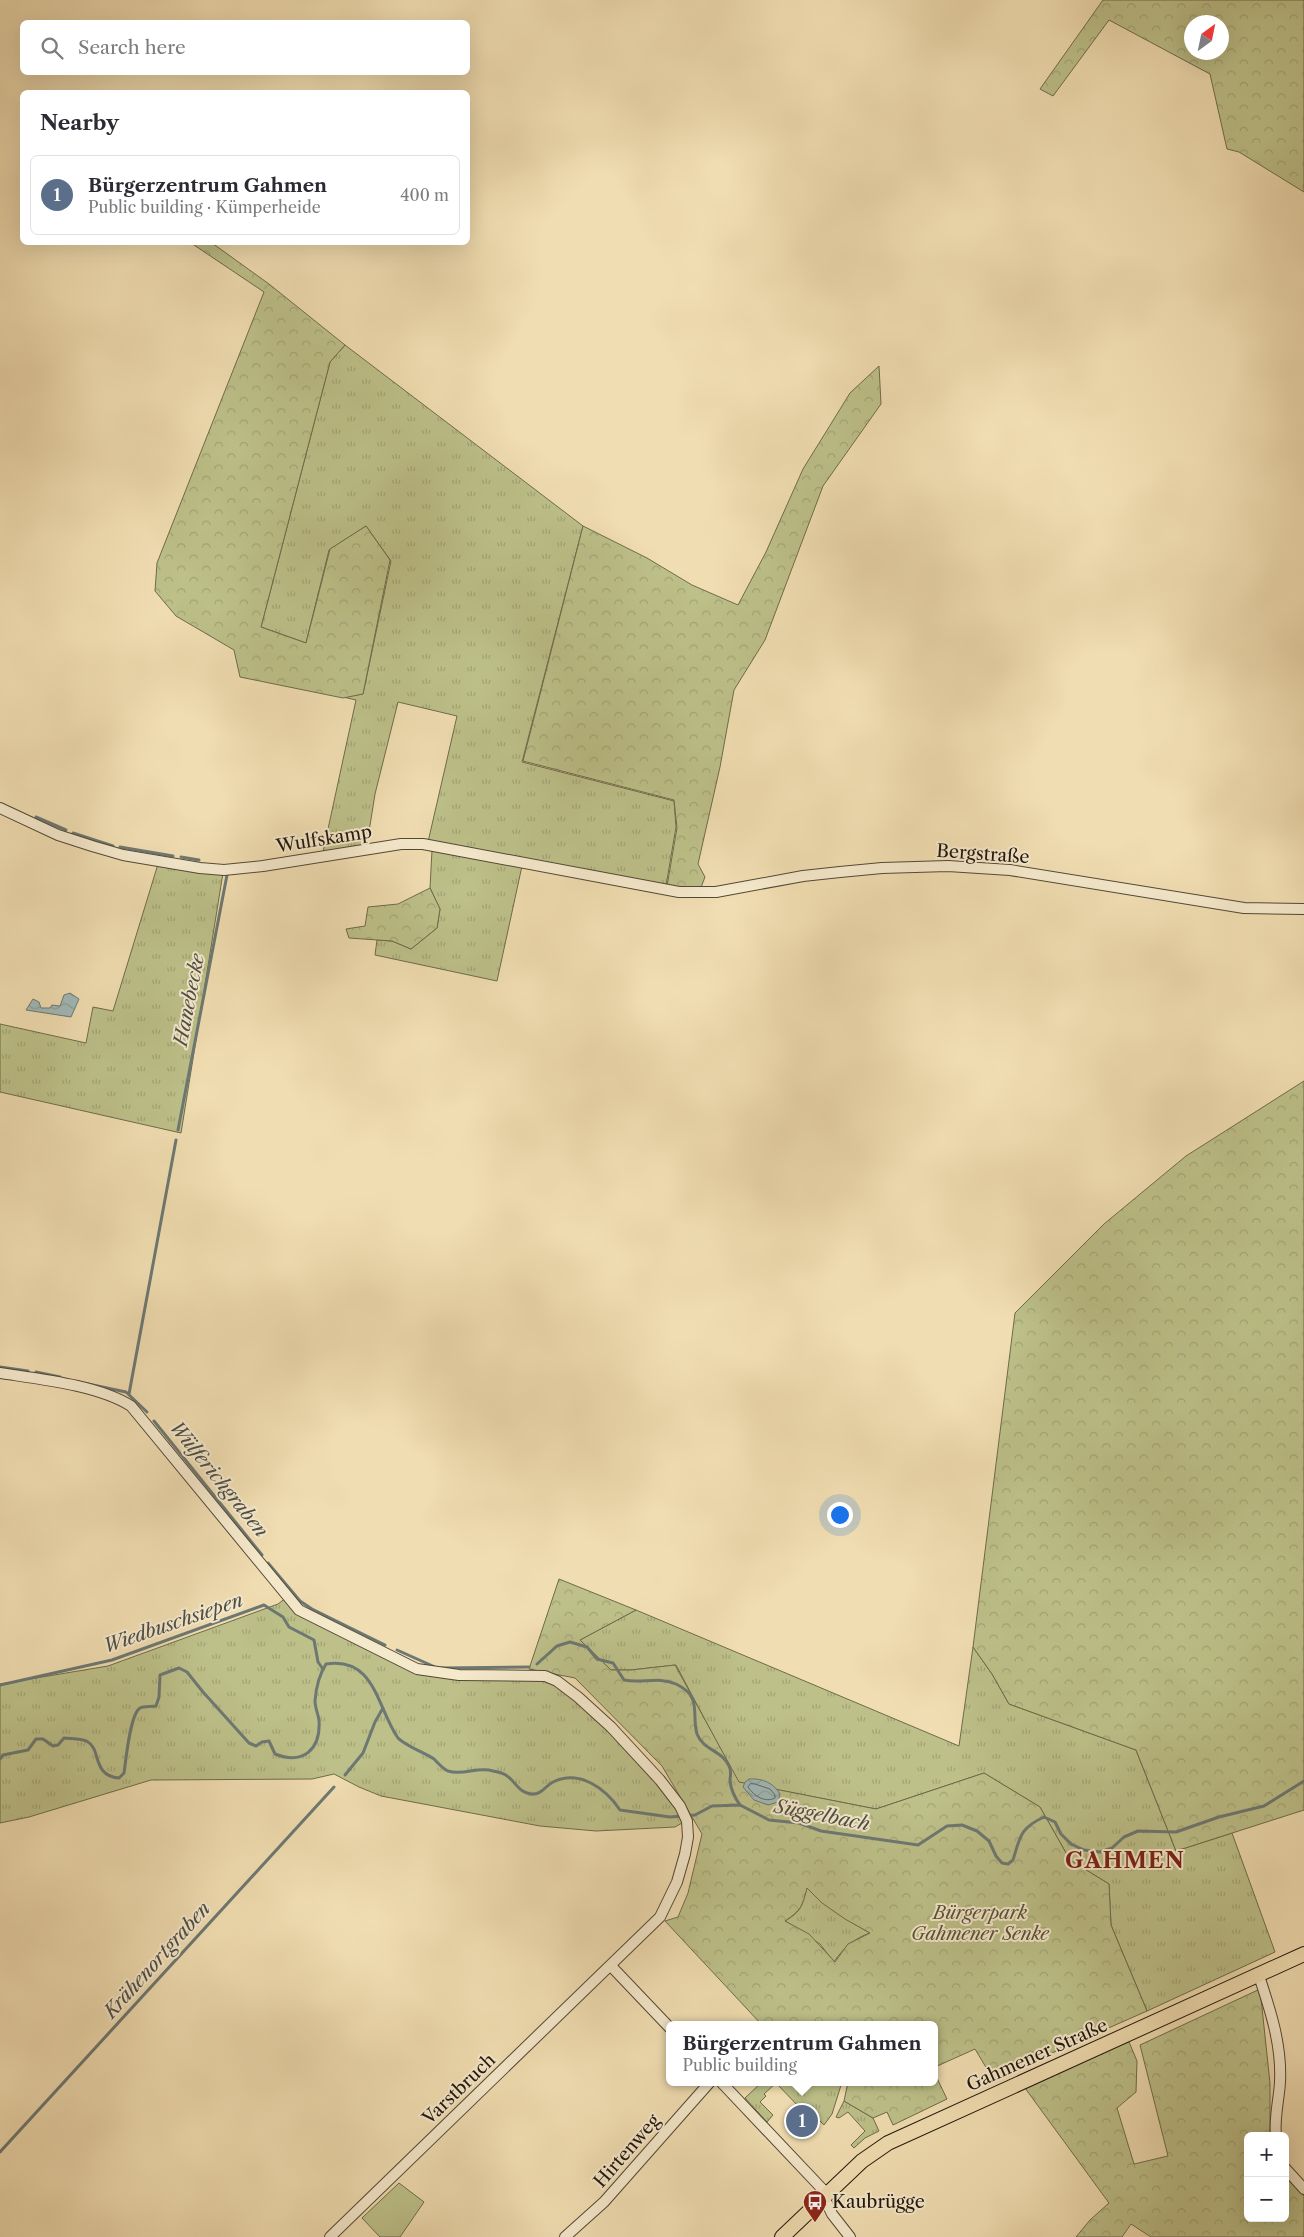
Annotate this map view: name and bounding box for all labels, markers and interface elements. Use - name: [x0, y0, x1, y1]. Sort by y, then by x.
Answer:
- north arrow: [1184, 15, 1229, 60]
- search box: [20, 20, 470, 75]
- icon: search: [38, 34, 66, 62]
- text: Search here: [78, 36, 186, 59]
- text: Nearby: [40, 110, 119, 135]
- text: Bürgerzentrum Gahmen: [88, 174, 327, 197]
- text: 1: [53, 185, 61, 205]
- text: 400 m: [400, 185, 449, 205]
- text: Public building · Kümperheide: [88, 197, 321, 217]
- street label: Wulfskamp: [273, 821, 374, 858]
- street label: Bergstraße: [936, 840, 1030, 868]
- water label: Hanebecke: [168, 951, 209, 1050]
- water label: Wülferichgraben: [165, 1416, 273, 1542]
- your location: [827, 1502, 853, 1528]
- water label: Wiedbuschsiepen: [100, 1588, 246, 1658]
- water label: Süggelbach: [771, 1794, 872, 1836]
- district label: GAHMEN: [1065, 1847, 1185, 1874]
- water label: Krähenortgraben: [97, 1897, 215, 2024]
- park label: Bürgerpark Gahmener Senke: [911, 1902, 1050, 1945]
- street label: Gahmener Straße: [963, 2014, 1111, 2096]
- popup: [666, 2021, 938, 2086]
- text: Bürgerzentrum Gahmen: [682, 2032, 922, 2055]
- street label: Varstbruch: [417, 2049, 500, 2130]
- text: Public building: [682, 2055, 797, 2075]
- pin: 1: [786, 2102, 818, 2140]
- street label: Hirtenweg: [589, 2110, 665, 2192]
- map controls: [1244, 2132, 1289, 2222]
- button: +: [1244, 2132, 1289, 2177]
- button: −: [1244, 2177, 1289, 2222]
- bus stop icon: Kaubrügge: [802, 2189, 828, 2223]
- place label: Kaubrügge: [832, 2191, 925, 2213]

